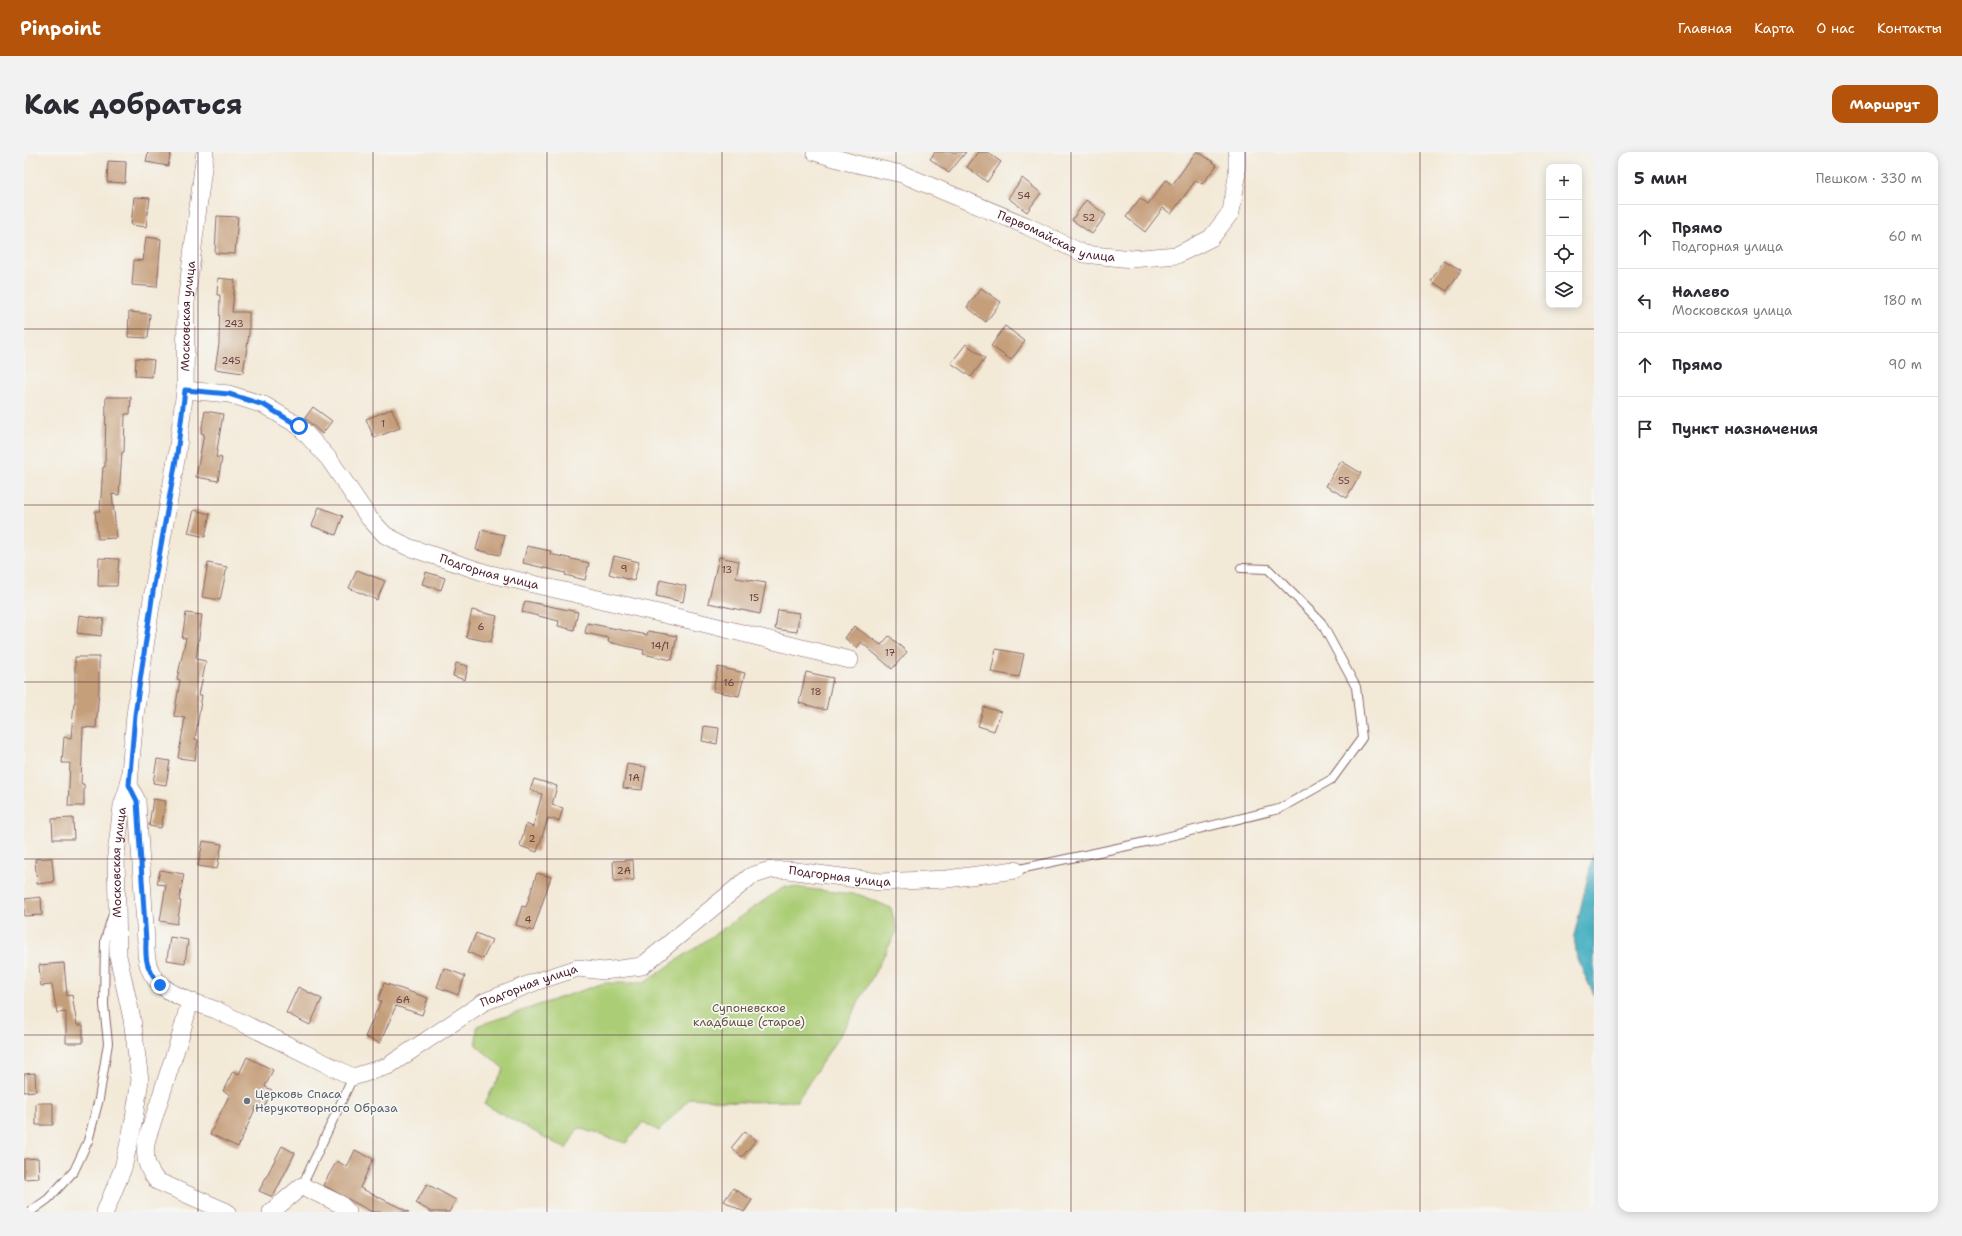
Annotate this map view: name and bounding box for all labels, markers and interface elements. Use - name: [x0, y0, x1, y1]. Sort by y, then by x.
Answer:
- text: Pinpoint: [20, 16, 101, 41]
- text: Главная: [1678, 19, 1732, 37]
- text: Карта: [1754, 19, 1794, 37]
- text: О нас: [1816, 19, 1855, 37]
- text: Контакты: [1877, 19, 1942, 37]
- text: Как добраться: [24, 85, 243, 123]
- button: Маршрут: [1832, 85, 1938, 123]
- map controls: [1546, 164, 1582, 308]
- button: +: [1546, 164, 1582, 200]
- text: 5 мин: [1634, 167, 1687, 189]
- text: Пешком · 330 m: [1816, 170, 1922, 187]
- house number: 54: [1018, 189, 1030, 202]
- button: −: [1546, 200, 1582, 236]
- street label: Первомайская улица: [995, 207, 1117, 265]
- house number: 52: [1083, 211, 1095, 224]
- text: Прямо: [1672, 218, 1722, 238]
- icon: ahead: [1634, 226, 1656, 248]
- text: 60 m: [1889, 228, 1922, 245]
- button: locate: [1546, 236, 1582, 272]
- text: Подгорная улица: [1672, 238, 1783, 255]
- street label: Московская улица: [177, 259, 199, 372]
- button: layers: [1546, 272, 1582, 308]
- text: Налево: [1672, 282, 1730, 302]
- icon: left: [1634, 290, 1656, 312]
- text: 180 m: [1883, 292, 1922, 309]
- text: Московская улица: [1672, 302, 1792, 319]
- house number: 243: [224, 317, 244, 330]
- house number: 245: [221, 354, 241, 367]
- icon: ahead: [1634, 354, 1656, 376]
- text: Прямо: [1672, 355, 1722, 375]
- text: 90 m: [1888, 356, 1922, 373]
- route start: [290, 417, 308, 435]
- house number: 1: [381, 417, 385, 430]
- icon: arrive: [1634, 418, 1656, 440]
- text: Пункт назначения: [1672, 419, 1818, 439]
- house number: 55: [1338, 474, 1350, 487]
- street label: Подгорная улица: [438, 550, 541, 593]
- house number: 9: [621, 562, 628, 575]
- house number: 13: [722, 563, 732, 576]
- house number: 15: [749, 591, 759, 604]
- house number: 6: [478, 620, 485, 633]
- house number: 14/1: [651, 639, 669, 652]
- house number: 17: [885, 646, 895, 659]
- house number: 16: [724, 676, 734, 689]
- house number: 18: [810, 685, 822, 698]
- house number: 1А: [628, 771, 640, 784]
- street label: Московская улица: [108, 806, 130, 918]
- house number: 2: [529, 832, 536, 845]
- street label: Подгорная улица: [788, 862, 892, 890]
- house number: 2А: [617, 864, 631, 877]
- house number: 4: [525, 913, 532, 926]
- street label: Подгорная улица: [478, 960, 580, 1011]
- route end: [151, 976, 169, 994]
- house number: 6А: [396, 993, 410, 1006]
- park label: Супоневское кладбище (старое): [693, 1000, 805, 1030]
- place label: Церковь Спаса Нерукотворного Образа: [255, 1086, 398, 1116]
- marker: Церковь Спаса Нерукотворного Образа: [242, 1096, 252, 1106]

